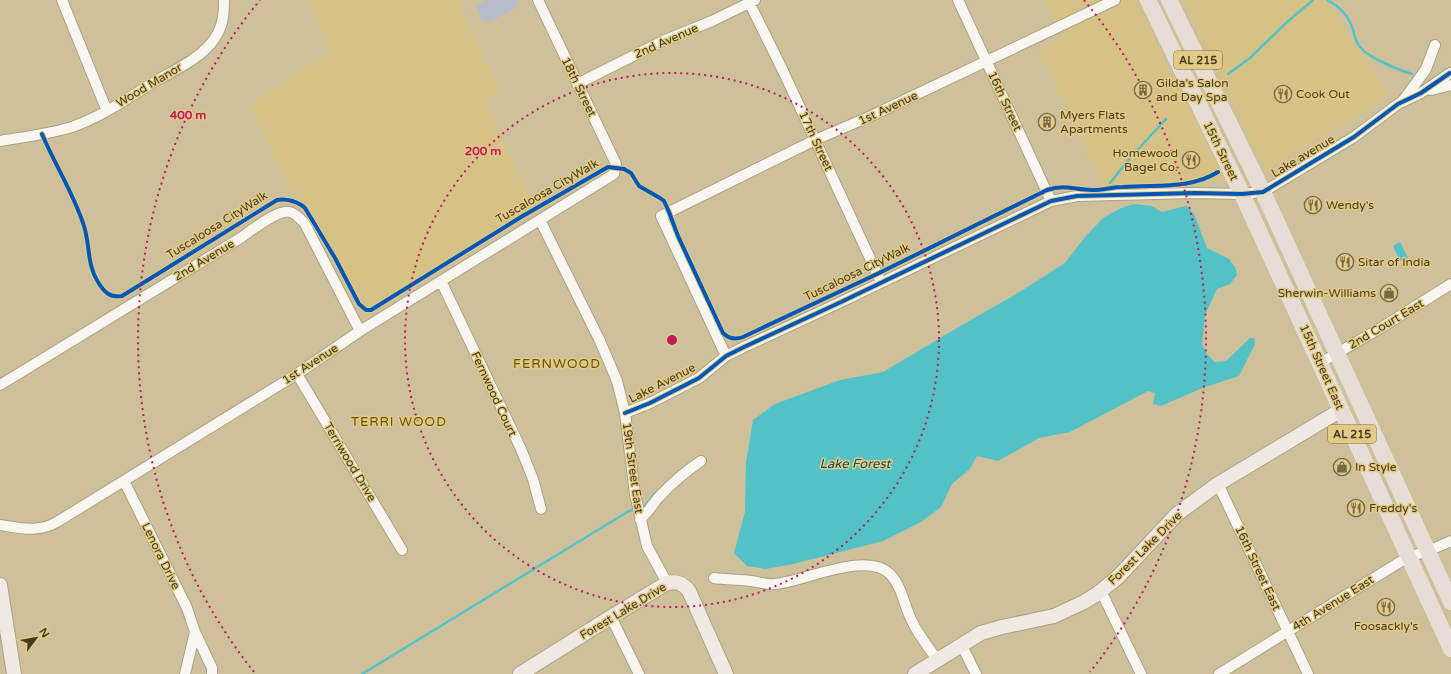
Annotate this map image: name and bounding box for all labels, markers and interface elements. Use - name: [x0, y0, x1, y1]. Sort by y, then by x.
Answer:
- street label: 2nd Avenue: [632, 21, 700, 61]
- road number: AL 215: [1174, 51, 1222, 69]
- street label: 18th Street: [559, 55, 600, 119]
- street label: Wood Manor: [113, 60, 185, 110]
- street label: 16th Street: [985, 69, 1025, 134]
- place label: Gilda's Salon and Day Spa: [1156, 76, 1229, 104]
- building icon: Gilda's Salon and Day Spa: [1133, 80, 1153, 100]
- restaurant icon: Cook Out: [1273, 84, 1293, 104]
- place label: Cook Out: [1296, 87, 1350, 101]
- street label: 1st Avenue: [856, 88, 920, 128]
- text: 400 m: [170, 108, 206, 122]
- place label: Myers Flats Apartments: [1060, 108, 1128, 136]
- street label: 17th Street: [796, 109, 836, 174]
- building icon: Myers Flats Apartments: [1037, 112, 1057, 132]
- street label: 15th Street: [1201, 119, 1242, 183]
- street label: Lake avenue: [1269, 132, 1337, 180]
- text: 200 m: [465, 144, 501, 158]
- place label: Homewood Bagel Co.: [1112, 146, 1178, 174]
- restaurant icon: Homewood Bagel Co.: [1181, 150, 1201, 170]
- street label: Tuscaloosa CityWalk: [493, 156, 601, 226]
- street label: Tuscaloosa CityWalk: [164, 188, 270, 262]
- restaurant icon: Wendy's: [1303, 195, 1323, 215]
- place label: Wendy's: [1326, 198, 1374, 212]
- street label: 2nd Avenue: [171, 236, 237, 284]
- street label: Tuscaloosa CityWalk: [802, 240, 913, 304]
- restaurant icon: Sitar of India: [1335, 252, 1355, 272]
- place label: Sitar of India: [1358, 255, 1430, 269]
- shop icon: Sherwin-Williams: [1379, 283, 1399, 303]
- place label: Sherwin-Williams: [1278, 286, 1376, 300]
- street label: 2nd Court East: [1346, 296, 1426, 352]
- street label: 15th Street East: [1297, 322, 1347, 412]
- centre of rings: [665, 333, 679, 347]
- street label: 1st Avenue: [279, 341, 341, 387]
- street label: Fernwood Court: [468, 349, 520, 439]
- district label: FERNWOOD: [513, 356, 601, 372]
- street label: Lake Avenue: [626, 360, 698, 406]
- district label: TERRI WOOD: [351, 414, 447, 430]
- street label: Terriwood Drive: [321, 420, 379, 504]
- street label: 19th Street East: [620, 421, 646, 515]
- road number: AL 215: [1328, 425, 1376, 443]
- water label: Lake Forest: [819, 456, 893, 472]
- shop icon: In Style: [1332, 457, 1352, 477]
- place label: In Style: [1355, 460, 1397, 474]
- restaurant icon: Freddy's: [1346, 498, 1366, 518]
- place label: Freddy's: [1369, 501, 1417, 515]
- street label: Forest Lake Drive: [1105, 508, 1185, 588]
- street label: Lenora Drive: [139, 520, 183, 592]
- street label: 16th Street East: [1232, 523, 1284, 613]
- street label: 4th Avenue East: [1290, 572, 1377, 634]
- street label: Forest Lake Drive: [577, 580, 669, 642]
- restaurant icon: Foosackly's: [1376, 597, 1396, 617]
- north arrow: [16, 618, 56, 658]
- place label: Foosackly's: [1354, 619, 1419, 633]
- text: N: [36, 626, 52, 640]

